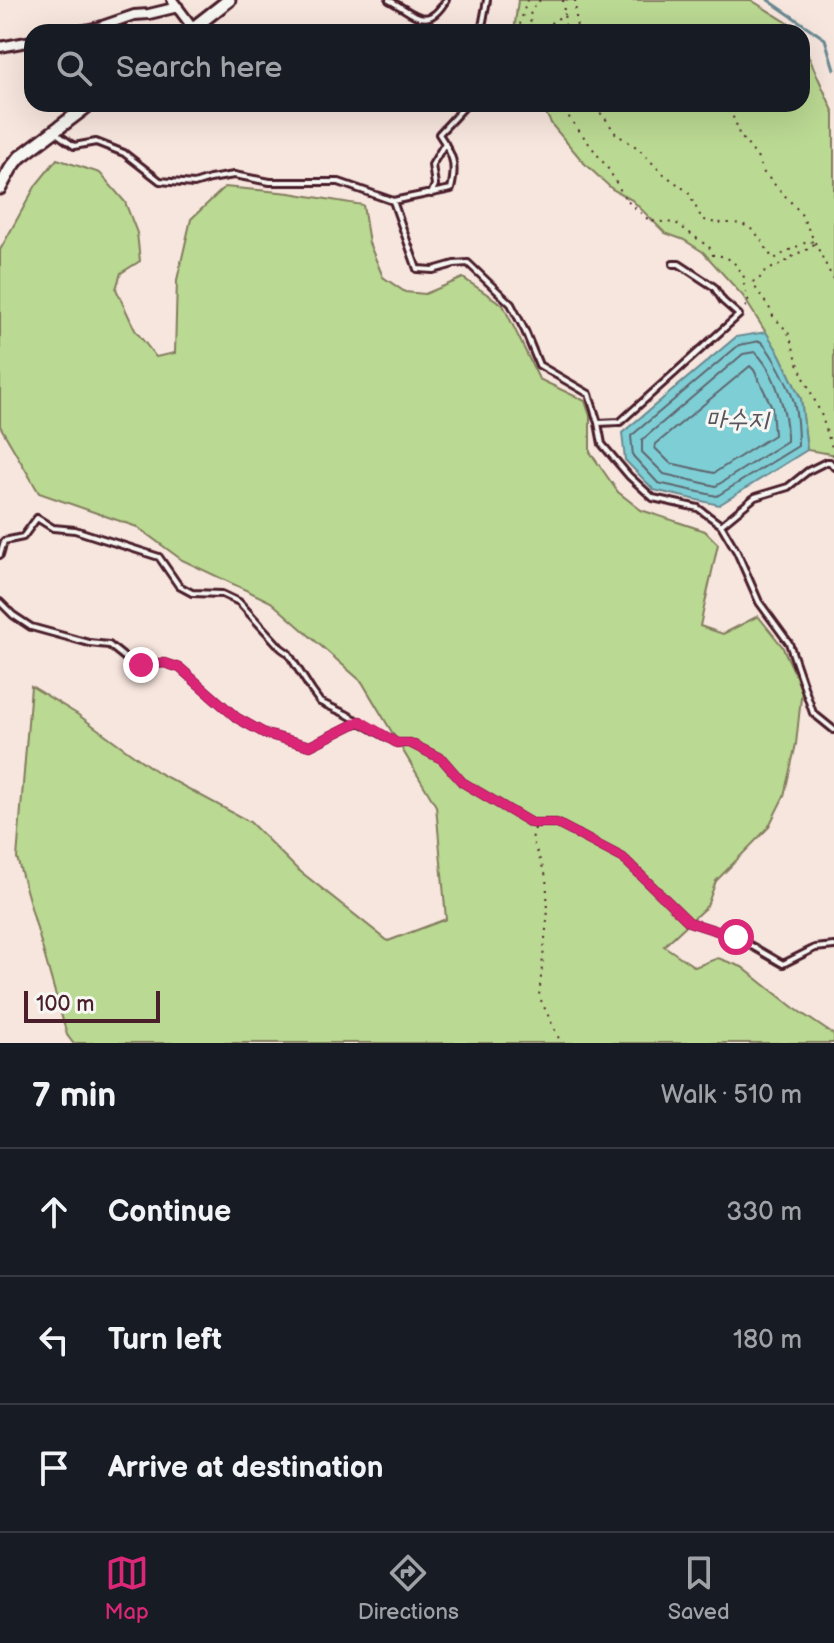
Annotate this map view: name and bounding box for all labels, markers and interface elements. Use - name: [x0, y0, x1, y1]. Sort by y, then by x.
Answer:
- search box: [24, 24, 810, 112]
- icon: search: [52, 46, 96, 90]
- text: Search here: [116, 50, 282, 86]
- water label: 마수지: [706, 405, 771, 436]
- route end: [123, 647, 159, 683]
- route start: [718, 919, 754, 955]
- scale bar: [24, 987, 160, 1023]
- text: 100 m: [36, 991, 95, 1018]
- text: 7 min: [32, 1075, 116, 1116]
- text: Walk · 510 m: [661, 1080, 802, 1111]
- icon: ahead: [32, 1190, 76, 1234]
- text: Continue: [108, 1194, 231, 1230]
- text: 330 m: [726, 1197, 802, 1228]
- icon: left: [32, 1318, 76, 1362]
- text: Turn left: [108, 1322, 222, 1358]
- text: 180 m: [733, 1325, 802, 1356]
- icon: arrive: [32, 1446, 76, 1490]
- text: Arrive at destination: [108, 1450, 384, 1486]
- tab: Map: [104, 1551, 149, 1626]
- tab: Directions: [358, 1551, 459, 1626]
- tab: Saved: [668, 1551, 730, 1626]

